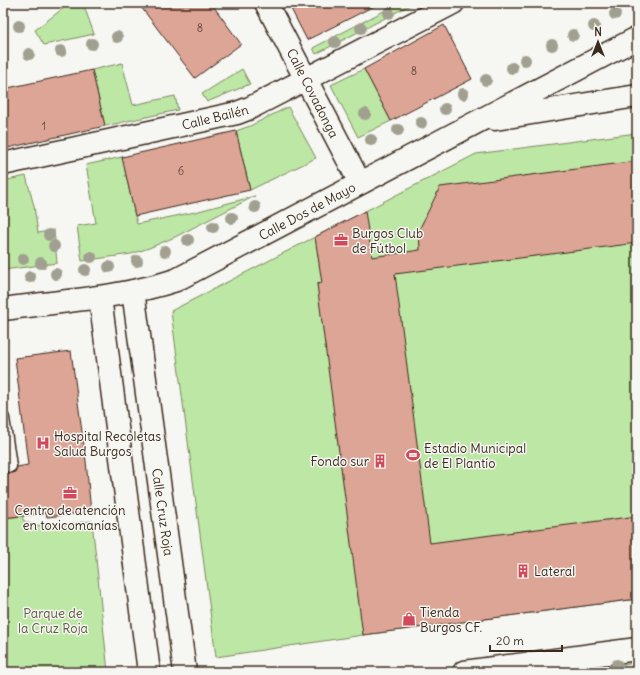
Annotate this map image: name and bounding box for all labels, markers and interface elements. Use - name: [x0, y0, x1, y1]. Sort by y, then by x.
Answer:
- house number: 8: [197, 21, 203, 35]
- north arrow: [578, 22, 618, 62]
- text: N: [594, 25, 602, 39]
- street label: Calle Covadonga: [283, 46, 342, 141]
- house number: 8: [411, 64, 417, 78]
- street label: Calle Bailén: [180, 101, 251, 134]
- house number: 1: [42, 119, 46, 133]
- house number: 6: [178, 164, 184, 178]
- street label: Calle Dos de Mayo: [256, 179, 359, 244]
- place label: Burgos Club de Fútbol: [352, 225, 423, 257]
- office icon: Burgos Club de Fútbol: [333, 232, 349, 248]
- place label: Hospital Recoletas Salud Burgos: [54, 428, 161, 460]
- hospital icon: Hospital Recoletas Salud Burgos: [35, 435, 51, 451]
- place label: Estadio Municipal de El Plantío: [424, 440, 526, 472]
- sports icon: Estadio Municipal de El Plantío: [405, 447, 421, 463]
- place label: Fondo sur: [311, 453, 370, 470]
- building icon: Fondo sur: [372, 453, 388, 469]
- street label: Calle Cruz Roja: [148, 467, 177, 557]
- office icon: Centro de atención en toxicomanías: [62, 485, 78, 501]
- place label: Centro de atención en toxicomanías: [15, 502, 126, 534]
- building icon: Lateral: [515, 563, 531, 579]
- place label: Lateral: [534, 563, 575, 580]
- place label: Tienda Burgos CF.: [420, 604, 482, 636]
- park label: Parque de la Cruz Roja: [18, 605, 88, 637]
- shop icon: Tienda Burgos CF.: [401, 611, 417, 627]
- scale bar: [490, 627, 562, 653]
- text: 20 m: [496, 633, 524, 648]

